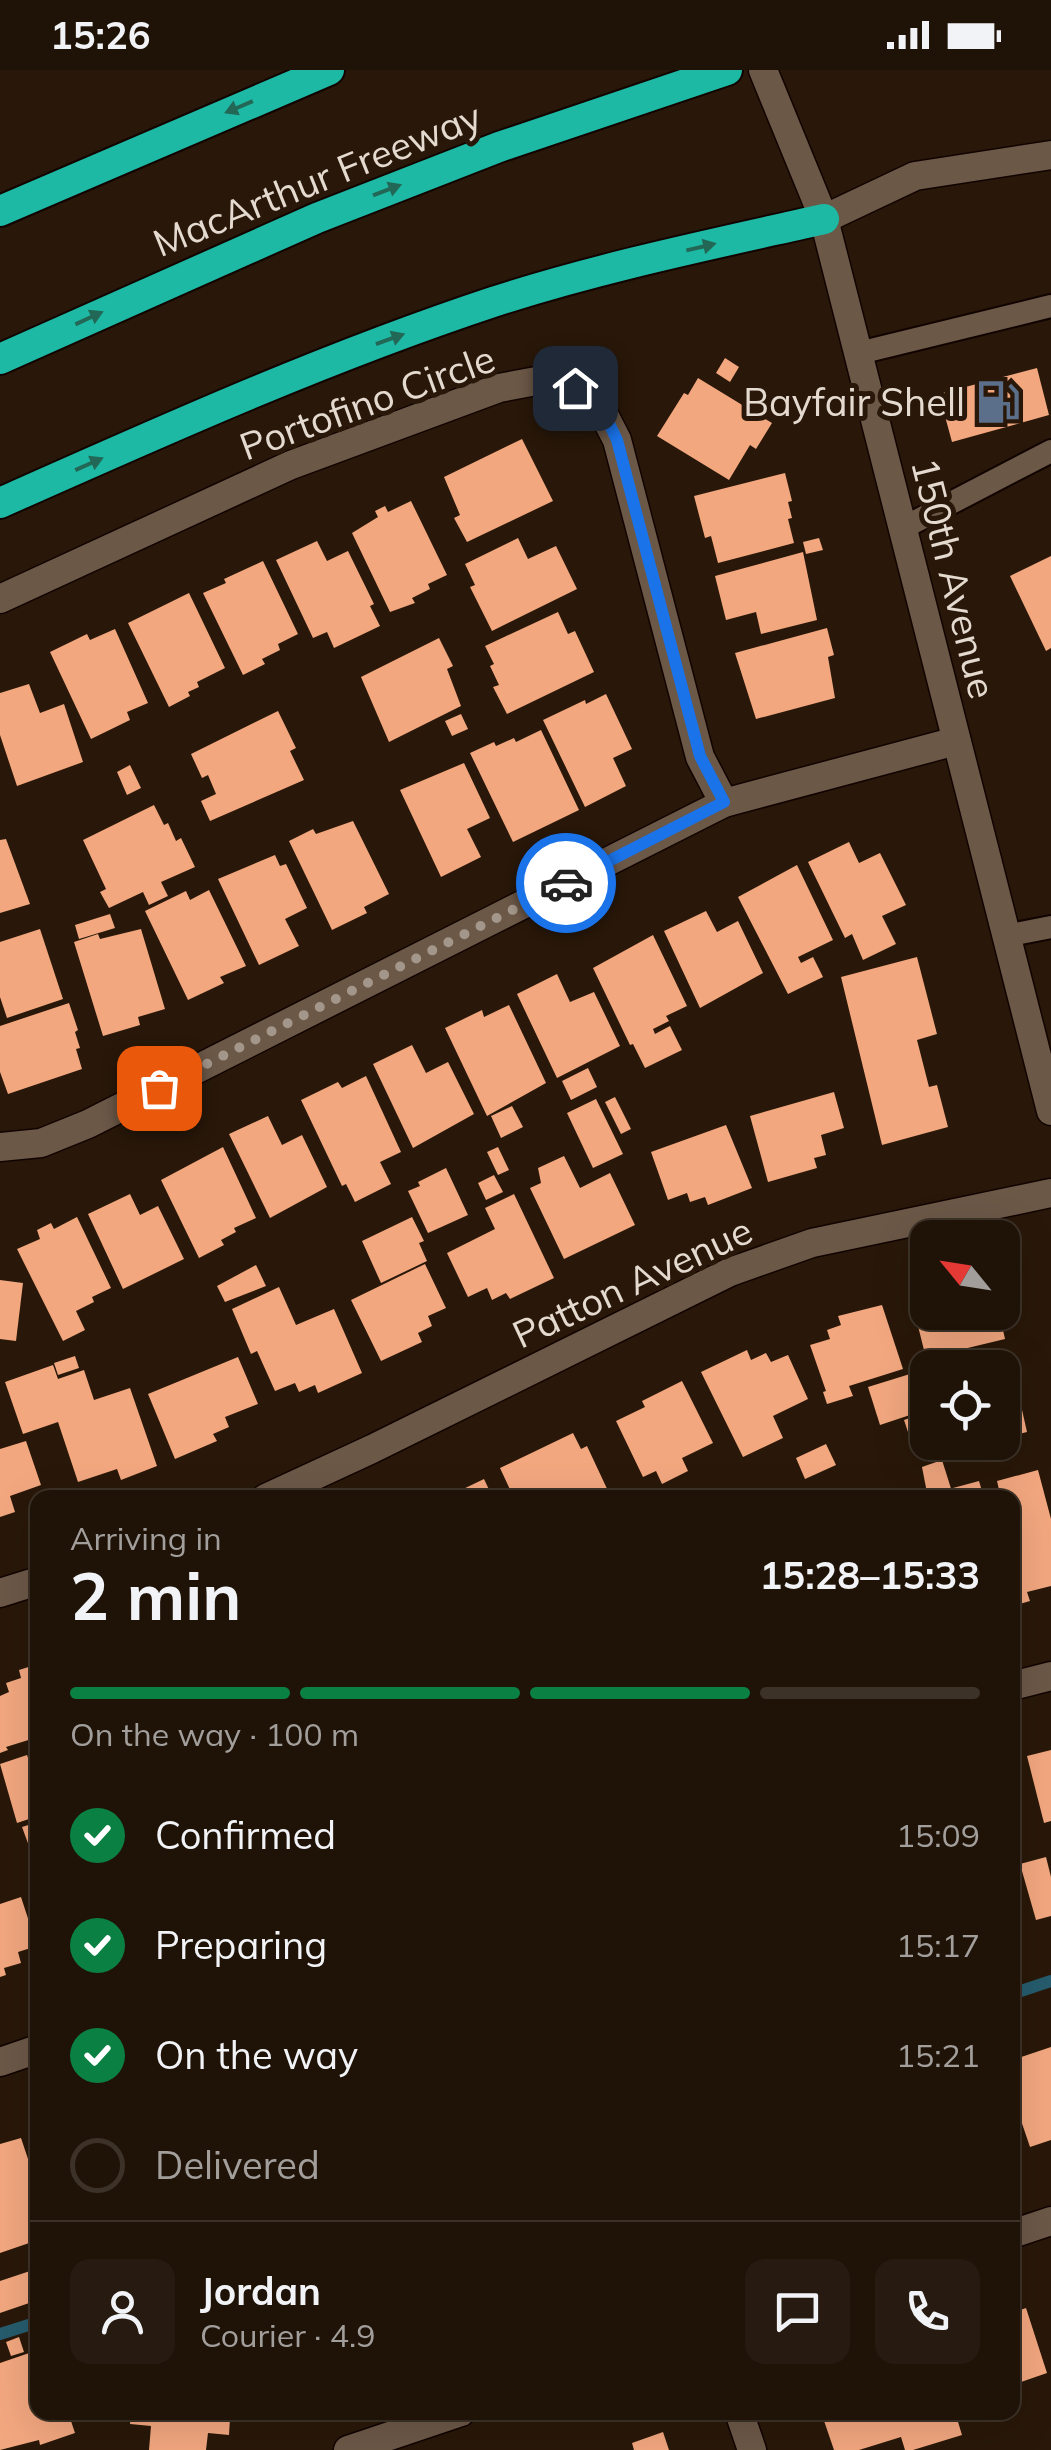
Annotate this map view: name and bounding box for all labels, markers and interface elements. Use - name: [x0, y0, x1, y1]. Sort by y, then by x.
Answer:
- text: 15:26: [50, 11, 151, 59]
- street label: MacArthur Freeway: [146, 91, 488, 267]
- one-way arrow: [224, 99, 254, 115]
- one-way arrow: [373, 182, 403, 198]
- one-way arrow: [686, 239, 717, 254]
- one-way arrow: [74, 310, 103, 327]
- one-way arrow: [375, 331, 405, 347]
- street label: Portofino Circle: [233, 334, 501, 470]
- pin: [533, 346, 618, 431]
- icon: home: [548, 361, 603, 416]
- place label: Bayfair Shell: [743, 378, 965, 426]
- fuel station icon: Bayfair Shell: [974, 378, 1022, 426]
- street label: 150th Avenue: [901, 453, 1007, 703]
- one-way arrow: [74, 456, 104, 472]
- courier: [516, 833, 616, 933]
- icon: car: [539, 856, 594, 911]
- pin: [117, 1046, 202, 1131]
- icon: bag: [132, 1061, 187, 1116]
- street label: Patton Avenue: [505, 1206, 759, 1358]
- north arrow: [910, 1220, 1020, 1330]
- map controls: [910, 1220, 1020, 1460]
- button: locate: [910, 1350, 1020, 1460]
- text: Arriving in: [70, 1518, 222, 1558]
- text: 15:28–15:33: [760, 1551, 980, 1599]
- text: 2 min: [70, 1555, 241, 1636]
- text: On the way · 100 m: [70, 1714, 359, 1754]
- icon: check: [70, 1808, 125, 1863]
- text: Confirmed: [155, 1811, 336, 1859]
- text: 15:09: [896, 1815, 980, 1855]
- icon: check: [70, 1918, 125, 1973]
- text: Preparing: [155, 1921, 327, 1969]
- text: 15:17: [896, 1925, 980, 1965]
- icon: check: [70, 2028, 125, 2083]
- text: On the way: [155, 2031, 358, 2079]
- text: 15:21: [896, 2035, 980, 2075]
- text: Delivered: [155, 2141, 320, 2189]
- button: person: [70, 2259, 175, 2364]
- button: chat: [745, 2259, 850, 2364]
- button: phone: [875, 2259, 980, 2364]
- text: Jordan: [200, 2267, 321, 2315]
- text: Courier · 4.9: [200, 2315, 376, 2355]

